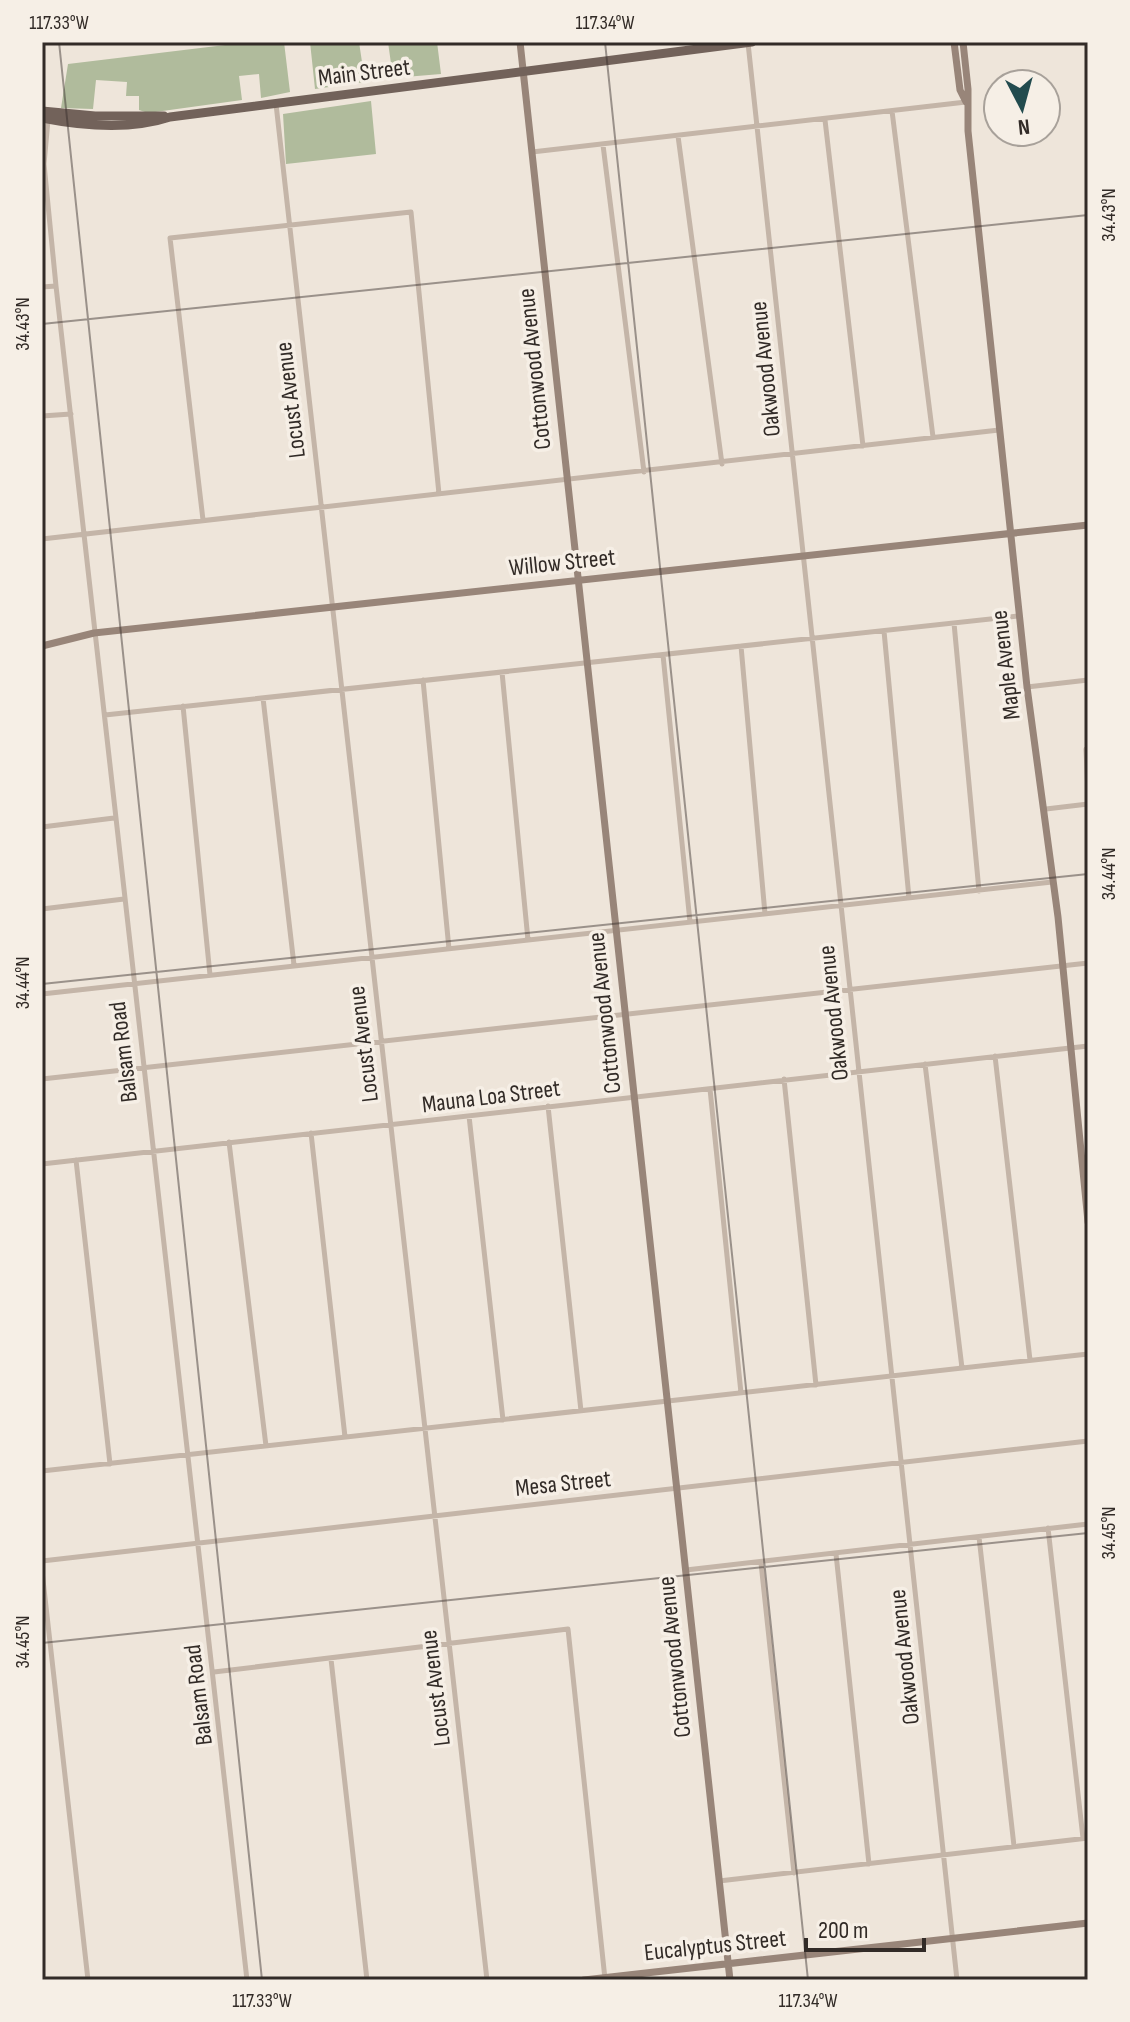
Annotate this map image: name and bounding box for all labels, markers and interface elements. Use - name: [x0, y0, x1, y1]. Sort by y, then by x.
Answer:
- text: 117.33°W: [29, 11, 89, 35]
- text: 117.34°W: [576, 11, 634, 35]
- street label: Main Street: [316, 52, 412, 93]
- north arrow: [982, 68, 1062, 148]
- text: N: [1017, 112, 1031, 140]
- text: 34.43°N: [1097, 188, 1121, 242]
- street label: Cottonwood Avenue: [512, 287, 557, 451]
- text: 34.43°N: [11, 297, 35, 351]
- street label: Oakwood Avenue: [744, 300, 787, 438]
- street label: Locust Avenue: [269, 340, 312, 460]
- street label: Willow Street: [507, 542, 617, 583]
- street label: Maple Avenue: [984, 609, 1027, 721]
- text: 34.44°N: [1097, 848, 1121, 900]
- street label: Cottonwood Avenue: [582, 931, 627, 1095]
- street label: Oakwood Avenue: [812, 944, 855, 1082]
- text: 34.44°N: [11, 957, 35, 1009]
- street label: Locust Avenue: [342, 984, 385, 1104]
- street label: Balsam Road: [103, 1000, 144, 1104]
- street label: Mauna Loa Street: [420, 1074, 562, 1119]
- street label: Mesa Street: [514, 1464, 612, 1503]
- text: 34.45°N: [1097, 1506, 1121, 1560]
- street label: Cottonwood Avenue: [652, 1575, 697, 1739]
- street label: Oakwood Avenue: [883, 1588, 926, 1726]
- text: 34.45°N: [11, 1615, 35, 1669]
- street label: Locust Avenue: [414, 1628, 457, 1748]
- street label: Balsam Road: [178, 1643, 219, 1747]
- scale bar: [806, 1902, 924, 1952]
- text: 200 m: [818, 1916, 869, 1945]
- street label: Eucalyptus Street: [643, 1924, 787, 1967]
- text: 117.33°W: [232, 1989, 292, 2013]
- text: 117.34°W: [779, 1989, 837, 2013]

